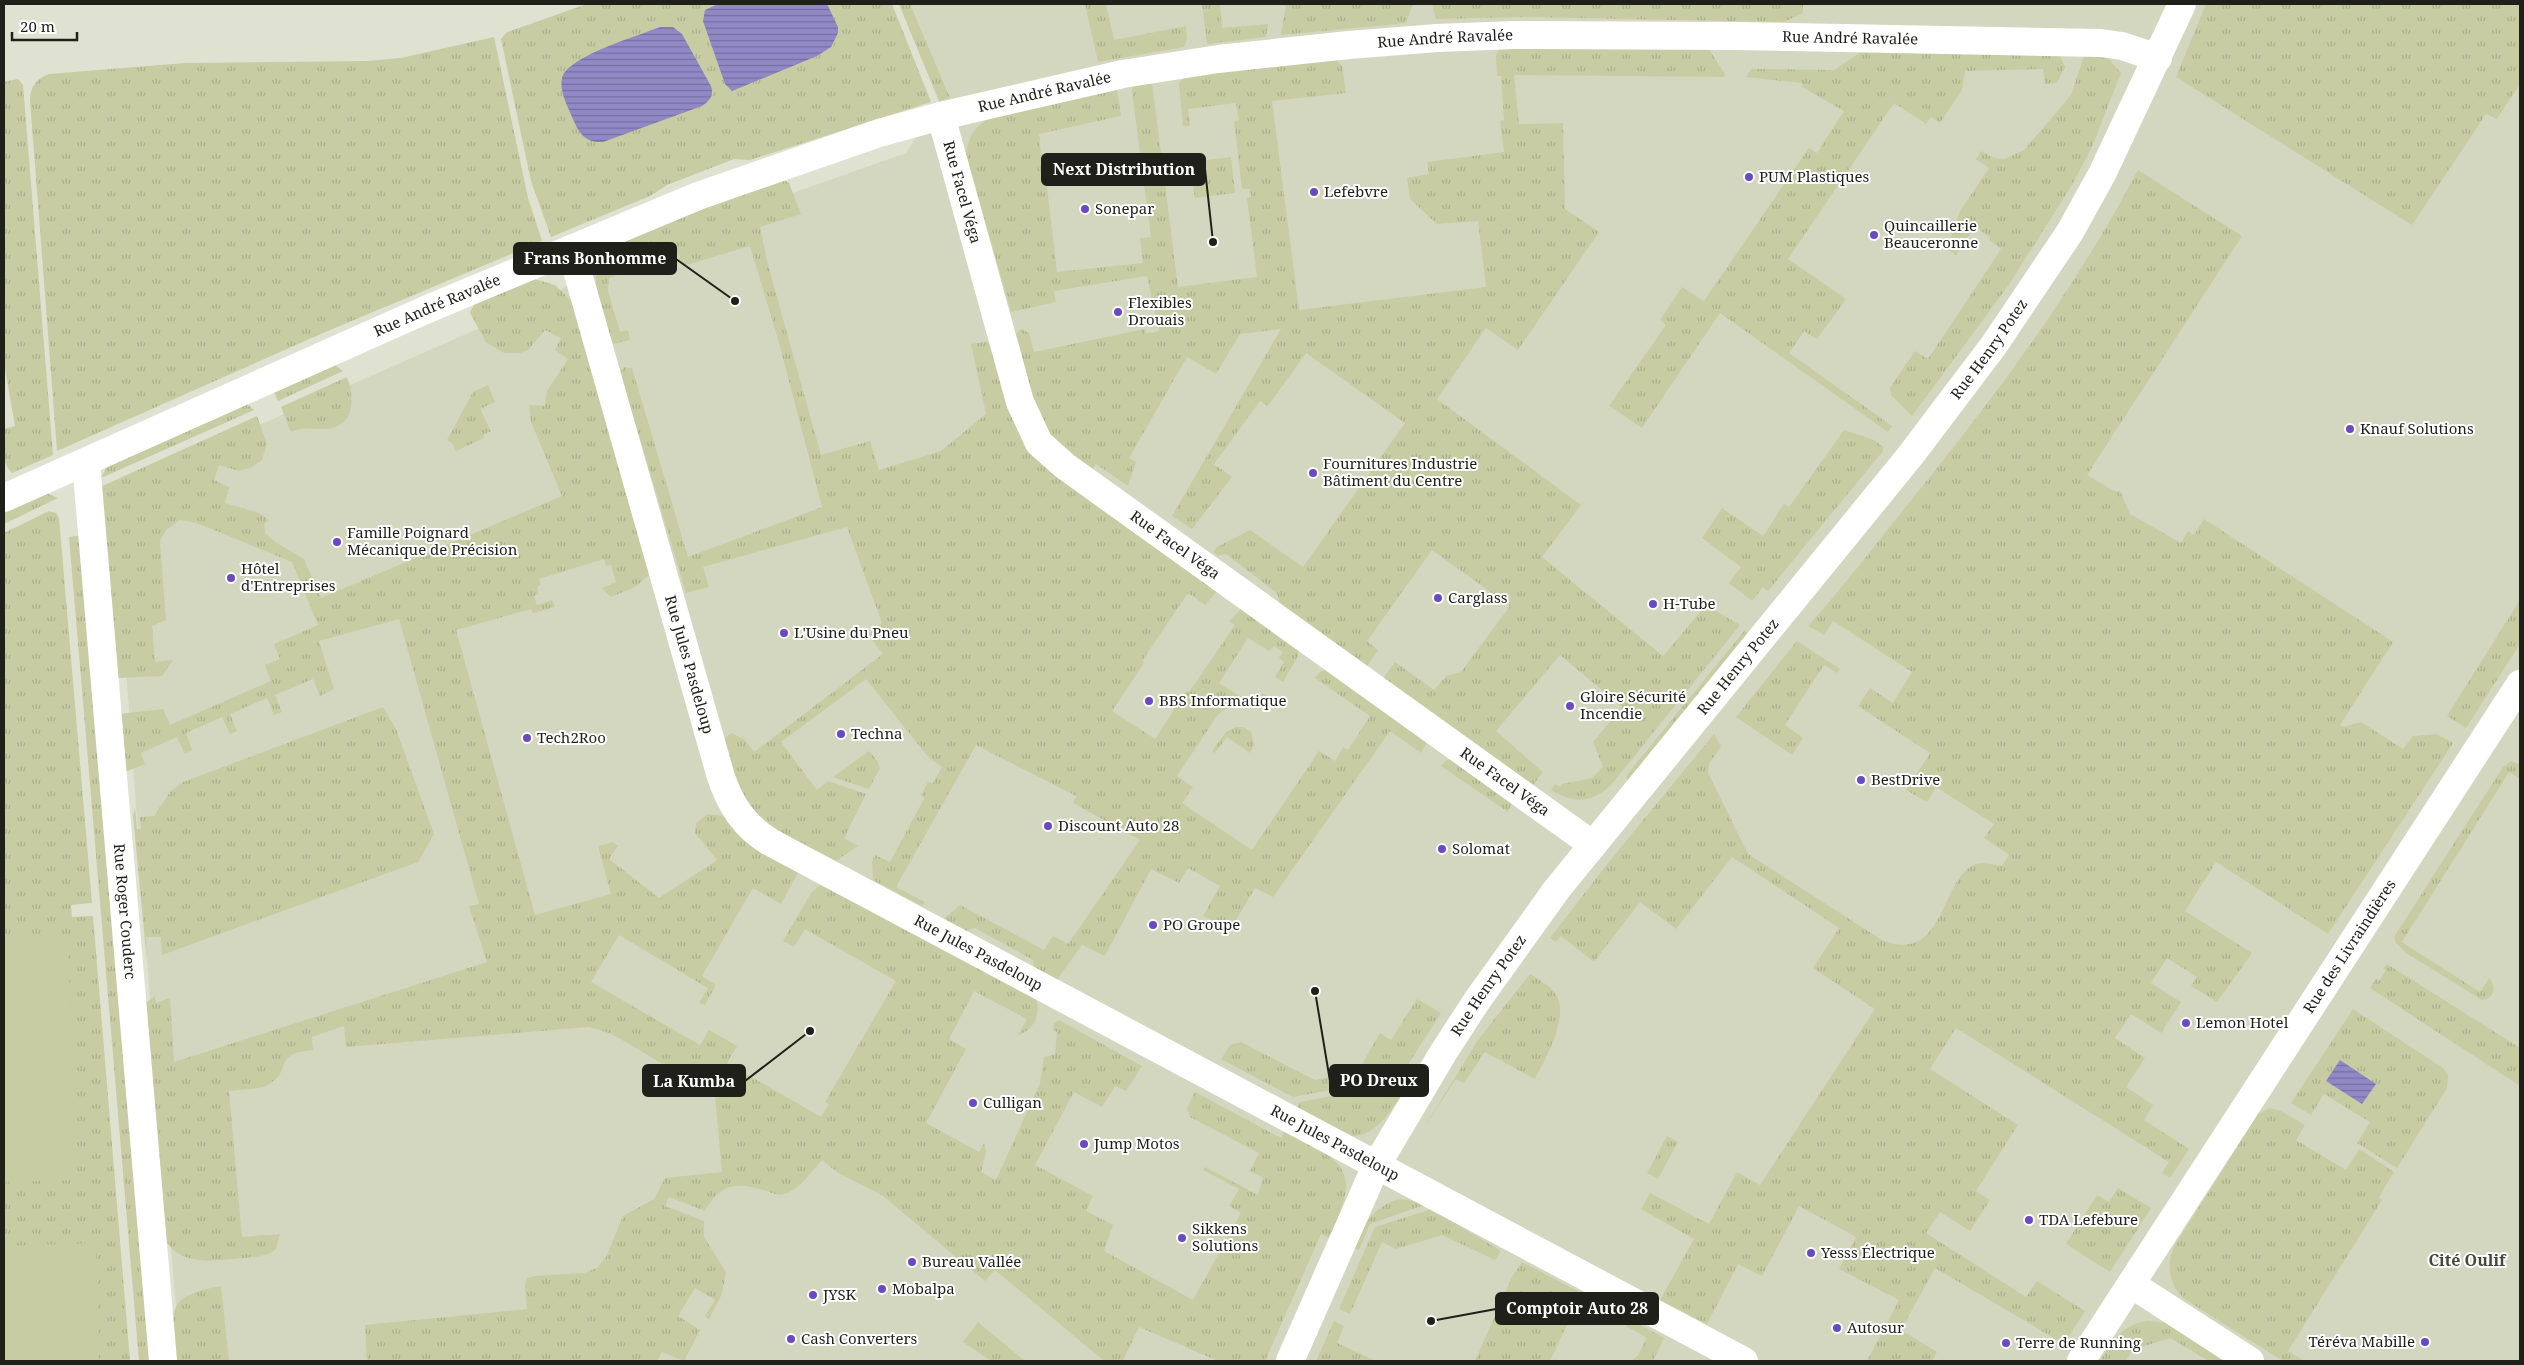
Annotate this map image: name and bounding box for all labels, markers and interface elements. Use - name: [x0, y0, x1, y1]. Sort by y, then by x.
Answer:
- scale bar: [12, 10, 78, 42]
- text: 20 m: [20, 16, 55, 36]
- street label: Rue André Ravalée: [1376, 24, 1513, 52]
- street label: Rue André Ravalée: [1782, 26, 1918, 48]
- street label: Rue André Ravalée: [976, 66, 1113, 116]
- street label: Rue Facel Véga: [939, 138, 987, 246]
- callout: Next Distribution: [1042, 154, 1205, 185]
- text: Next Distribution: [1053, 158, 1196, 180]
- place label: PUM Plastiques: [1759, 166, 1870, 186]
- marker: PUM Plastiques: [1743, 171, 1755, 183]
- place label: Lefebvre: [1324, 181, 1388, 201]
- marker: Lefebvre: [1308, 186, 1320, 198]
- place label: Sonepar: [1095, 198, 1154, 218]
- marker: Sonepar: [1079, 203, 1091, 215]
- place label: Quincaillerie Beauceronne: [1884, 215, 1978, 252]
- marker: Quincaillerie Beauceronne: [1868, 229, 1880, 241]
- callout: Frans Bonhomme: [514, 243, 676, 274]
- text: Frans Bonhomme: [524, 247, 666, 269]
- street label: Rue André Ravalée: [370, 269, 503, 341]
- place label: Flexibles Drouais: [1128, 292, 1192, 329]
- street label: Rue Henry Potez: [1946, 295, 2031, 403]
- marker: Flexibles Drouais: [1112, 306, 1124, 318]
- place label: Knauf Solutions: [2360, 418, 2474, 438]
- marker: Knauf Solutions: [2344, 423, 2356, 435]
- place label: Fournitures Industrie Bâtiment du Centre: [1323, 453, 1477, 490]
- marker: Fournitures Industrie Bâtiment du Centre: [1307, 467, 1319, 479]
- street label: Rue Facel Véga: [1127, 505, 1224, 583]
- place label: Famille Poignard Mécanique de Précision: [347, 522, 518, 559]
- marker: Famille Poignard Mécanique de Précision: [331, 536, 343, 548]
- place label: Hôtel d'Entreprises: [241, 558, 336, 595]
- marker: Hôtel d'Entreprises: [225, 572, 237, 584]
- place label: Carglass: [1448, 587, 1508, 607]
- marker: Carglass: [1432, 592, 1444, 604]
- street label: Rue Jules Pasdeloup: [661, 593, 719, 736]
- place label: H-Tube: [1663, 593, 1716, 613]
- marker: H-Tube: [1647, 598, 1659, 610]
- street label: Rue Henry Potez: [1692, 614, 1783, 719]
- place label: L'Usine du Pneu: [794, 622, 909, 642]
- marker: L'Usine du Pneu: [778, 627, 790, 639]
- place label: Gloire Sécurité Incendie: [1580, 686, 1686, 723]
- place label: BBS Informatique: [1159, 690, 1287, 710]
- marker: BBS Informatique: [1143, 695, 1155, 707]
- marker: Gloire Sécurité Incendie: [1564, 700, 1576, 712]
- place label: Techna: [851, 723, 903, 743]
- place label: Tech2Roo: [537, 727, 606, 747]
- marker: Techna: [835, 728, 847, 740]
- marker: Tech2Roo: [521, 732, 533, 744]
- street label: Rue Facel Véga: [1457, 742, 1554, 820]
- place label: BestDrive: [1871, 769, 1940, 789]
- marker: BestDrive: [1855, 774, 1867, 786]
- place label: Discount Auto 28: [1058, 815, 1179, 835]
- marker: Discount Auto 28: [1042, 820, 1054, 832]
- place label: Solomat: [1452, 838, 1510, 858]
- street label: Rue Roger Couderc: [110, 843, 141, 980]
- marker: Solomat: [1436, 843, 1448, 855]
- street label: Rue des Livraindières: [2298, 875, 2400, 1017]
- street label: Rue Jules Pasdeloup: [911, 910, 1047, 995]
- place label: PO Groupe: [1163, 914, 1240, 934]
- marker: PO Groupe: [1147, 919, 1159, 931]
- street label: Rue Henry Potez: [1446, 930, 1530, 1039]
- place label: Lemon Hotel: [2196, 1012, 2289, 1032]
- marker: Lemon Hotel: [2180, 1017, 2192, 1029]
- callout: La Kumba: [643, 1065, 745, 1096]
- callout: PO Dreux: [1330, 1065, 1428, 1096]
- text: PO Dreux: [1340, 1069, 1419, 1091]
- text: La Kumba: [653, 1070, 735, 1092]
- place label: Culligan: [983, 1092, 1042, 1112]
- marker: Culligan: [967, 1097, 979, 1109]
- street label: Rue Jules Pasdeloup: [1267, 1100, 1403, 1185]
- place label: Jump Motos: [1093, 1133, 1180, 1153]
- marker: Jump Motos: [1078, 1138, 1090, 1150]
- place label: TDA Lefebure: [2039, 1209, 2138, 1229]
- marker: TDA Lefebure: [2023, 1214, 2035, 1226]
- place label: Sikkens Solutions: [1192, 1218, 1258, 1255]
- marker: Sikkens Solutions: [1176, 1232, 1188, 1244]
- place label: Yesss Électrique: [1820, 1242, 1935, 1262]
- marker: Yesss Électrique: [1805, 1247, 1817, 1259]
- district label: Cité Oulif: [2428, 1249, 2507, 1271]
- place label: Bureau Vallée: [922, 1251, 1021, 1271]
- marker: Bureau Vallée: [906, 1256, 918, 1268]
- place label: Mobalpa: [892, 1278, 955, 1298]
- marker: Mobalpa: [876, 1283, 888, 1295]
- place label: JYSK: [822, 1284, 857, 1304]
- marker: JYSK: [807, 1289, 819, 1301]
- callout: Comptoir Auto 28: [1496, 1293, 1658, 1324]
- text: Comptoir Auto 28: [1506, 1297, 1648, 1319]
- place label: Autosur: [1847, 1317, 1904, 1337]
- marker: Autosur: [1831, 1322, 1843, 1334]
- place label: Cash Converters: [801, 1328, 918, 1348]
- place label: Téréva Mabille: [2309, 1331, 2415, 1351]
- place label: Terre de Running: [2016, 1332, 2141, 1352]
- marker: Cash Converters: [785, 1333, 797, 1345]
- marker: Téréva Mabille: [2419, 1336, 2431, 1348]
- marker: Terre de Running: [2000, 1337, 2012, 1349]

